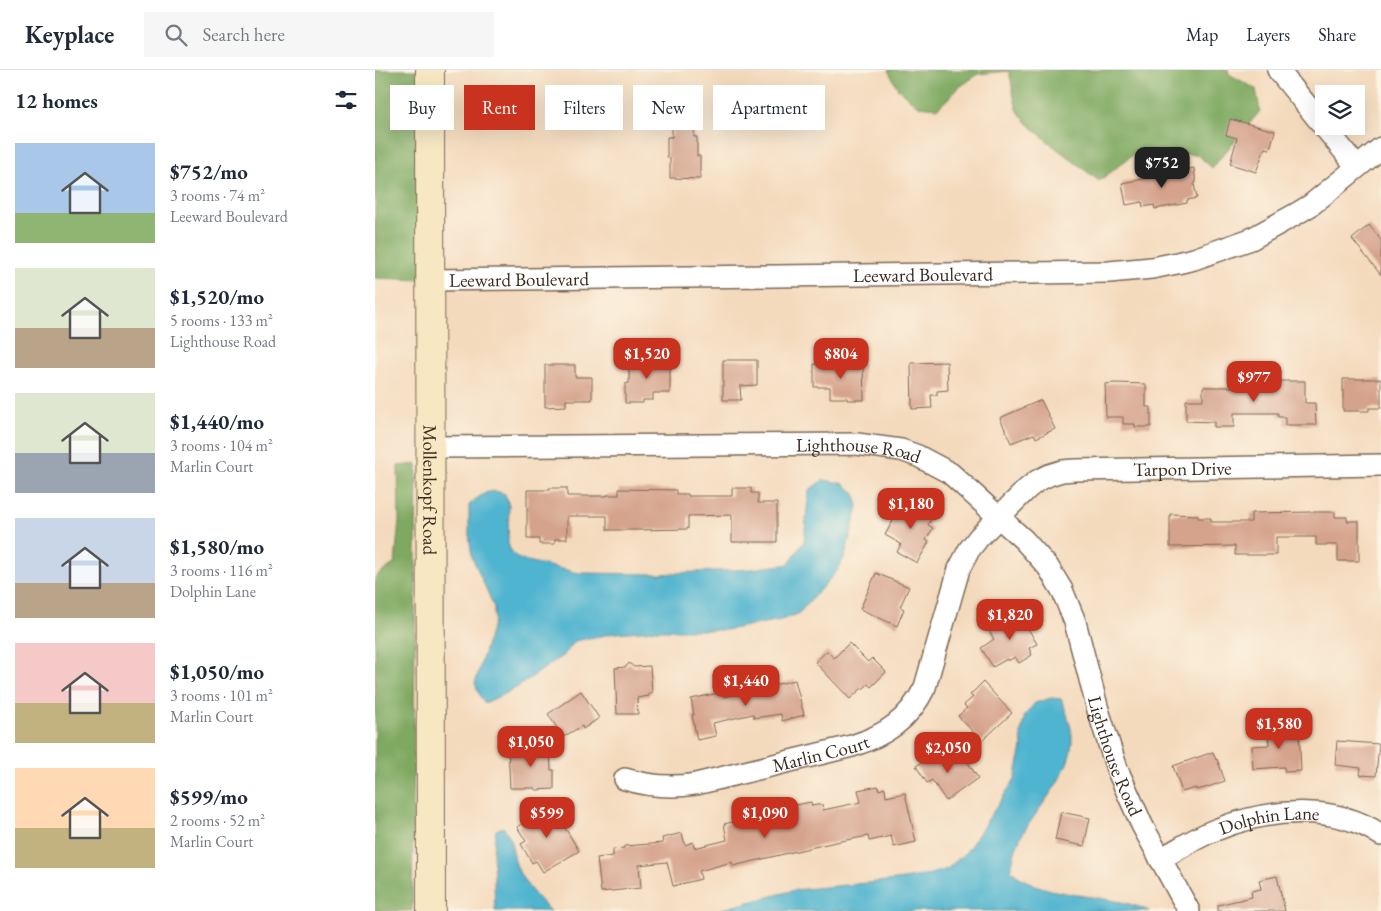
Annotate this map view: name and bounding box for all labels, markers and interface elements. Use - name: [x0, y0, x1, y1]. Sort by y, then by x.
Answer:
- search box: [144, 12, 494, 57]
- text: Keyplace: [25, 19, 114, 50]
- icon: search: [162, 21, 190, 49]
- text: Search here: [202, 22, 285, 47]
- text: Map: [1186, 23, 1218, 46]
- text: Layers: [1246, 23, 1290, 46]
- text: Share: [1318, 23, 1356, 46]
- chip: Buy: [390, 85, 454, 130]
- chip: Rent: [464, 85, 535, 130]
- chip: Filters: [545, 85, 623, 130]
- chip: New: [633, 85, 703, 130]
- chip: Apartment: [713, 85, 825, 130]
- map controls: [1315, 85, 1365, 135]
- button: layers: [1315, 85, 1365, 135]
- icon: filters: [332, 86, 360, 114]
- text: 12 homes: [15, 87, 98, 114]
- pin: $752: [1132, 146, 1192, 189]
- text: $752: [1146, 152, 1178, 173]
- text: $752/mo: [170, 158, 248, 185]
- icon: home: [55, 163, 115, 223]
- text: 3 rooms · 74 m²: [170, 185, 265, 206]
- text: Leeward Boulevard: [170, 206, 288, 227]
- street label: Leeward Boulevard: [853, 261, 994, 288]
- street label: Leeward Boulevard: [449, 266, 590, 293]
- text: $1,520/mo: [170, 283, 264, 310]
- icon: home: [55, 288, 115, 348]
- text: 5 rooms · 133 m²: [170, 310, 273, 331]
- text: Lighthouse Road: [170, 331, 276, 352]
- pin: $1,520: [606, 338, 688, 380]
- pin: $804: [811, 338, 871, 380]
- text: $1,520: [624, 343, 670, 364]
- text: $804: [825, 343, 857, 364]
- pin: $977: [1224, 360, 1284, 403]
- text: $977: [1238, 366, 1270, 387]
- text: $1,440/mo: [170, 408, 264, 435]
- icon: home: [55, 413, 115, 473]
- street label: Mollenkopf Road: [417, 425, 443, 556]
- street label: Lighthouse Road: [796, 432, 925, 469]
- text: 3 rooms · 104 m²: [170, 435, 273, 456]
- street label: Tarpon Drive: [1133, 455, 1232, 482]
- text: Marlin Court: [170, 456, 253, 477]
- pin: $1,180: [870, 488, 952, 530]
- text: $1,180: [888, 493, 934, 514]
- text: $1,580/mo: [170, 533, 264, 560]
- icon: home: [55, 538, 115, 598]
- text: 3 rooms · 116 m²: [170, 560, 273, 581]
- text: Dolphin Lane: [170, 581, 256, 602]
- pin: $1,820: [969, 598, 1051, 641]
- text: $1,820: [987, 604, 1033, 625]
- text: $1,050/mo: [170, 658, 264, 685]
- icon: home: [55, 663, 115, 723]
- pin: $1,440: [705, 664, 787, 707]
- text: $1,440: [723, 670, 769, 691]
- text: 3 rooms · 101 m²: [170, 685, 273, 706]
- street label: Lighthouse Road: [1082, 693, 1149, 820]
- text: Marlin Court: [170, 706, 253, 727]
- pin: $1,580: [1238, 708, 1320, 750]
- text: $1,580: [1256, 713, 1302, 734]
- pin: $1,050: [490, 726, 572, 768]
- street label: Marlin Court: [770, 729, 873, 778]
- text: $1,050: [508, 731, 554, 752]
- pin: $2,050: [907, 732, 989, 774]
- text: $2,050: [925, 737, 971, 758]
- text: $599/mo: [170, 783, 248, 810]
- icon: home: [55, 788, 115, 848]
- pin: $599: [517, 796, 577, 839]
- pin: $1,090: [724, 796, 806, 839]
- street label: Dolphin Lane: [1215, 800, 1321, 841]
- text: $599: [531, 802, 563, 823]
- text: $1,090: [742, 802, 788, 823]
- text: 2 rooms · 52 m²: [170, 810, 265, 831]
- text: Marlin Court: [170, 831, 253, 852]

